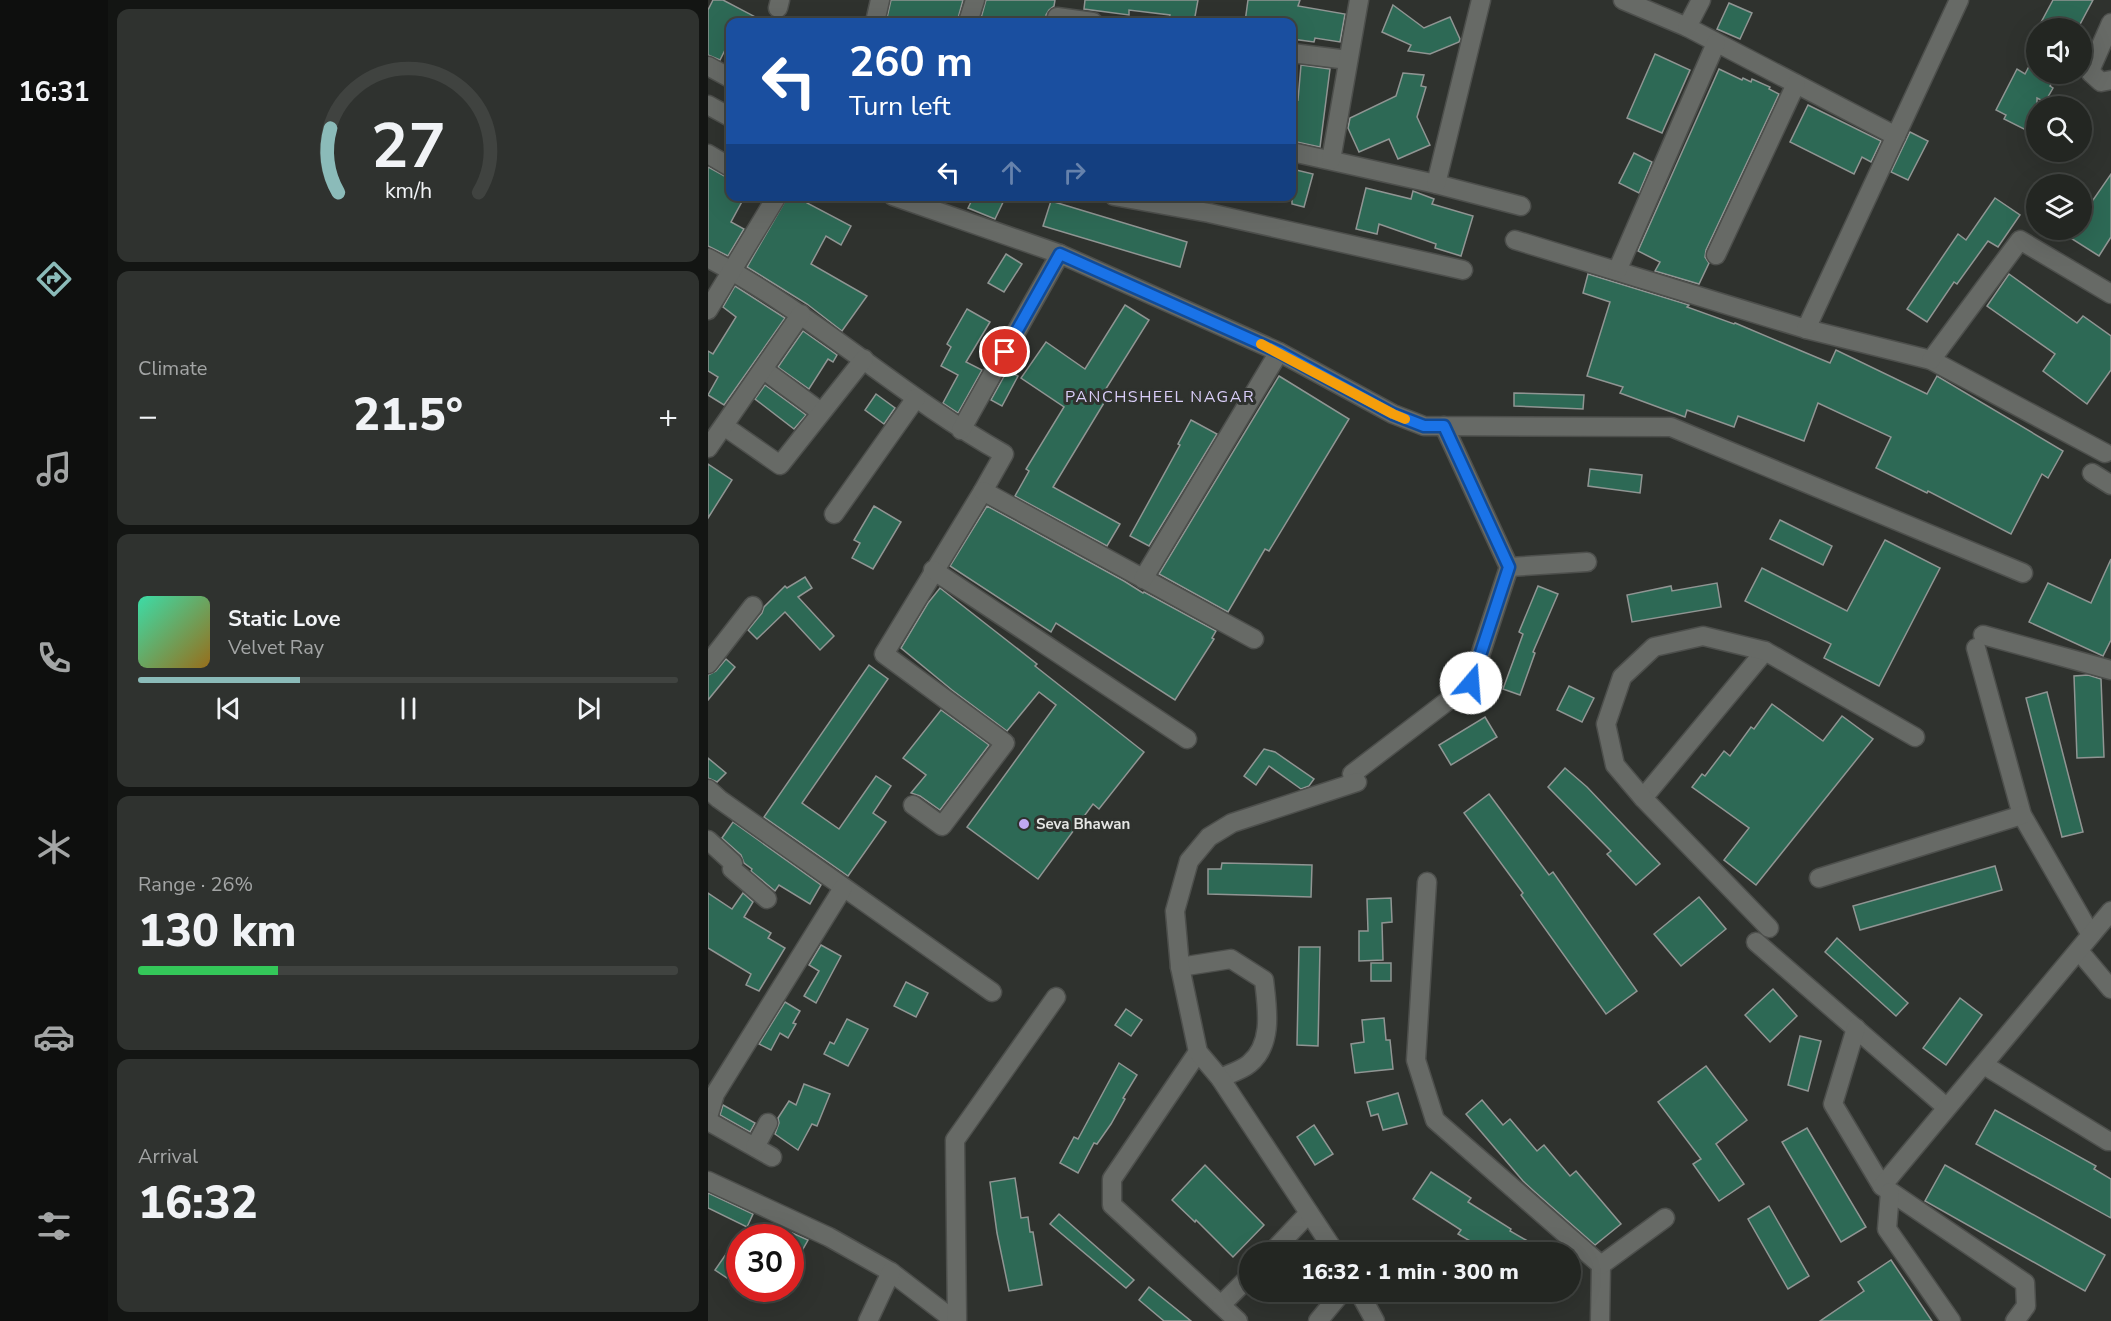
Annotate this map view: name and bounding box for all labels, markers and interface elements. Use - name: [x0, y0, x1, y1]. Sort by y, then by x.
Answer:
- map controls: [2026, 18, 2092, 240]
- button: sound: [2026, 18, 2092, 84]
- text: 260 m: [849, 34, 973, 91]
- icon: left: [750, 42, 828, 120]
- text: 16:31: [18, 74, 90, 111]
- text: Turn left: [849, 88, 950, 125]
- button: search: [2026, 96, 2092, 162]
- text: 27: [371, 104, 445, 189]
- icon: left: [932, 156, 965, 189]
- icon: ahead: [995, 156, 1028, 189]
- icon: right: [1058, 156, 1091, 189]
- button: layers: [2026, 174, 2092, 240]
- text: km/h: [384, 176, 432, 206]
- icon: directions: [33, 258, 75, 300]
- pin: [979, 326, 1030, 377]
- icon: arrive: [988, 335, 1021, 368]
- text: Climate: [138, 355, 207, 382]
- text: 21.5°: [353, 385, 463, 446]
- district label: PANCHSHEEL NAGAR: [1065, 386, 1255, 408]
- text: −: [138, 394, 158, 439]
- text: +: [658, 394, 678, 439]
- icon: music: [33, 448, 75, 490]
- text: Static Love: [228, 604, 341, 634]
- text: Velvet Ray: [228, 634, 324, 661]
- icon: phone: [33, 637, 75, 679]
- position arrow: [1439, 651, 1503, 715]
- icon: previous: [212, 692, 245, 725]
- icon: pause: [392, 692, 425, 725]
- icon: next: [572, 692, 605, 725]
- place label: Seva Bhawan: [1036, 814, 1130, 834]
- marker: Seva Bhawan: [1017, 817, 1031, 831]
- icon: climate: [33, 826, 75, 868]
- text: Range · 26%: [138, 871, 253, 898]
- text: 130 km: [138, 901, 297, 962]
- icon: car: [33, 1016, 75, 1058]
- text: Arrival: [138, 1143, 198, 1170]
- text: 16:32: [138, 1173, 258, 1234]
- icon: filters: [33, 1205, 75, 1247]
- speed limit sign: 30: [726, 1224, 804, 1302]
- text: 16:32 · 1 min · 300 m: [1301, 1257, 1519, 1287]

